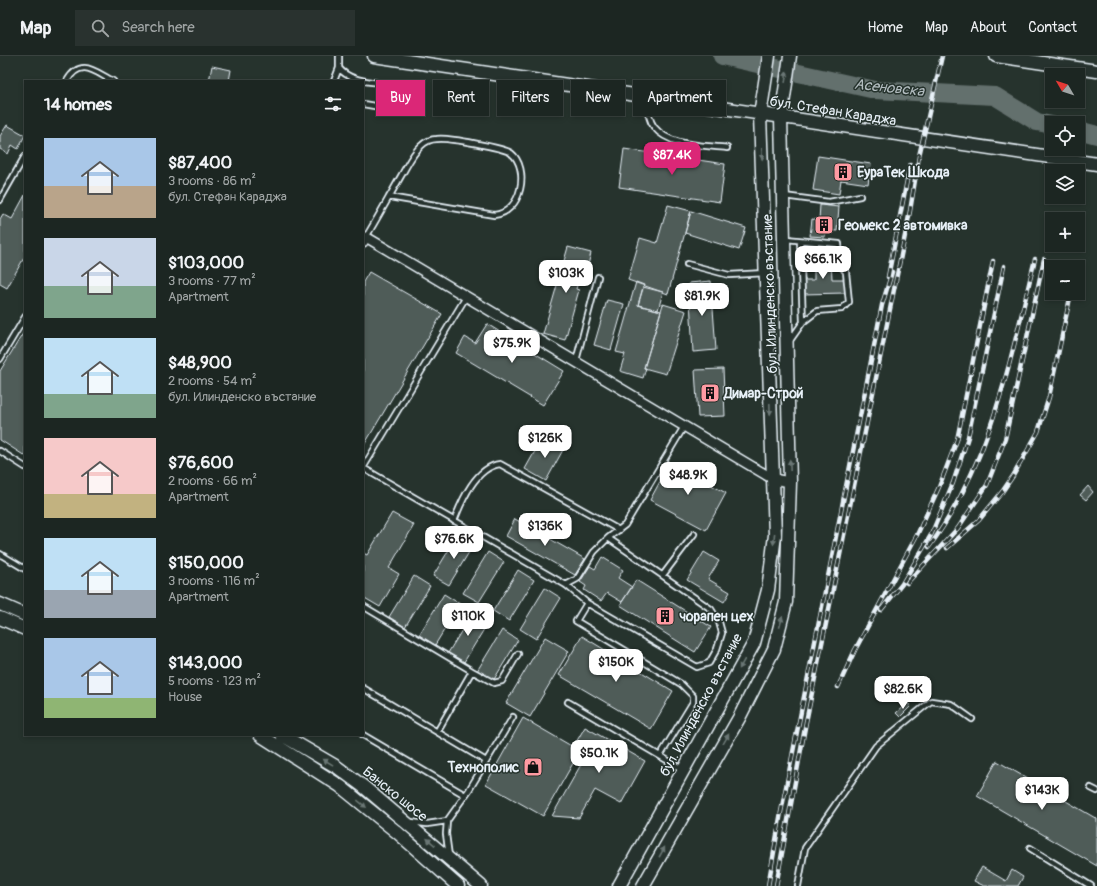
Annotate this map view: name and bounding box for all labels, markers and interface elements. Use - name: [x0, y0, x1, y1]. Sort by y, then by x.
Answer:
- search box: [75, 10, 355, 46]
- text: Map: [20, 16, 51, 40]
- icon: search: [89, 17, 111, 39]
- text: Search here: [121, 18, 195, 37]
- text: Home: [868, 19, 903, 36]
- text: Map: [925, 19, 948, 36]
- text: About: [970, 19, 1006, 36]
- text: Contact: [1028, 19, 1077, 36]
- north arrow: [1045, 68, 1085, 108]
- map controls: [1045, 68, 1085, 300]
- one-way arrow: [783, 71, 789, 83]
- water label: Асеновска: [853, 75, 926, 101]
- chip: Buy: [376, 80, 425, 116]
- chip: Rent: [433, 80, 489, 116]
- chip: Filters: [497, 80, 563, 116]
- chip: New: [571, 80, 625, 116]
- chip: Apartment: [633, 80, 726, 116]
- icon: filters: [322, 93, 344, 115]
- street label: бул. Стефан Караджа: [768, 93, 898, 129]
- text: 14 homes: [44, 94, 112, 115]
- button: locate: [1045, 116, 1085, 156]
- pin: $87.4K: [639, 142, 705, 176]
- text: $87.4K: [653, 147, 691, 163]
- one-way arrow: [758, 148, 765, 160]
- text: $87,400: [168, 152, 232, 173]
- icon: home: [76, 154, 124, 202]
- building icon: ЕураТек Шкода: [832, 161, 854, 183]
- place label: ЕураТек Шкода: [857, 164, 950, 181]
- button: layers: [1045, 164, 1085, 204]
- text: 3 rooms · 86 m²: [168, 173, 256, 189]
- text: бул. Стефан Караджа: [168, 189, 287, 205]
- button: +: [1045, 212, 1085, 252]
- street label: бул. Илинденско въстание: [759, 214, 781, 374]
- building icon: Геомекс 2 автомивка: [813, 214, 835, 236]
- place label: Геомекс 2 автомивка: [838, 217, 968, 234]
- pin: $66.1K: [790, 246, 856, 280]
- text: $66.1K: [804, 251, 842, 267]
- text: $103,000: [168, 252, 244, 273]
- icon: home: [76, 254, 124, 302]
- pin: $103K: [538, 260, 594, 294]
- button: −: [1045, 260, 1085, 300]
- text: $103K: [548, 265, 584, 281]
- text: 3 rooms · 77 m²: [168, 273, 256, 289]
- pin: $81.9K: [669, 283, 735, 317]
- text: $81.9K: [684, 288, 720, 304]
- text: Apartment: [168, 289, 229, 305]
- pin: $75.9K: [479, 330, 545, 364]
- text: $75.9K: [493, 335, 531, 351]
- text: $48,900: [168, 352, 232, 373]
- icon: home: [76, 354, 124, 402]
- text: 2 rooms · 54 m²: [168, 373, 256, 389]
- building icon: Димар-Строй: [699, 382, 721, 404]
- place label: Димар-Строй: [723, 385, 804, 402]
- text: бул. Илинденско въстание: [168, 389, 316, 405]
- one-way arrow: [767, 403, 773, 416]
- pin: $126K: [517, 425, 573, 459]
- text: $126K: [528, 430, 562, 446]
- text: $76,600: [168, 452, 234, 473]
- icon: home: [76, 454, 124, 502]
- one-way arrow: [787, 458, 793, 471]
- pin: $48.9K: [655, 462, 721, 496]
- text: $48.9K: [669, 467, 707, 483]
- text: 2 rooms · 66 m²: [168, 473, 257, 489]
- text: Apartment: [168, 489, 229, 505]
- pin: $136K: [517, 513, 573, 547]
- text: $136K: [528, 518, 562, 534]
- pin: $76.6K: [421, 526, 487, 560]
- text: $76.6K: [434, 531, 474, 547]
- one-way arrow: [771, 533, 778, 545]
- text: $150,000: [168, 552, 244, 573]
- icon: home: [76, 554, 124, 602]
- text: 3 rooms · 116 m²: [168, 573, 260, 589]
- text: Apartment: [168, 589, 229, 605]
- pin: $110K: [440, 603, 496, 637]
- building icon: чорапен цех: [654, 605, 676, 627]
- text: $110K: [451, 608, 485, 624]
- place label: чорапен цех: [679, 608, 753, 625]
- one-way arrow: [778, 616, 784, 628]
- street label: бул. Илинденско въстание: [656, 630, 746, 779]
- pin: $150K: [588, 649, 644, 683]
- text: $143,000: [168, 652, 242, 673]
- icon: home: [76, 654, 124, 702]
- text: $150K: [598, 654, 634, 670]
- one-way arrow: [739, 658, 746, 670]
- text: 5 rooms · 123 m²: [168, 673, 261, 689]
- pin: $82.6K: [870, 676, 936, 710]
- text: $82.6K: [883, 681, 923, 697]
- text: House: [168, 689, 202, 705]
- one-way arrow: [723, 733, 730, 745]
- pin: $50.1K: [566, 740, 632, 774]
- text: $50.1K: [580, 745, 618, 761]
- shop icon: Технополис: [522, 756, 544, 778]
- one-way arrow: [322, 759, 334, 766]
- place label: Технополис: [446, 759, 519, 776]
- street label: Банско шосе: [359, 763, 431, 825]
- pin: $143K: [1014, 777, 1070, 811]
- text: $143K: [1025, 782, 1059, 798]
- one-way arrow: [357, 799, 368, 808]
- one-way arrow: [425, 838, 436, 847]
- one-way arrow: [658, 846, 665, 858]

